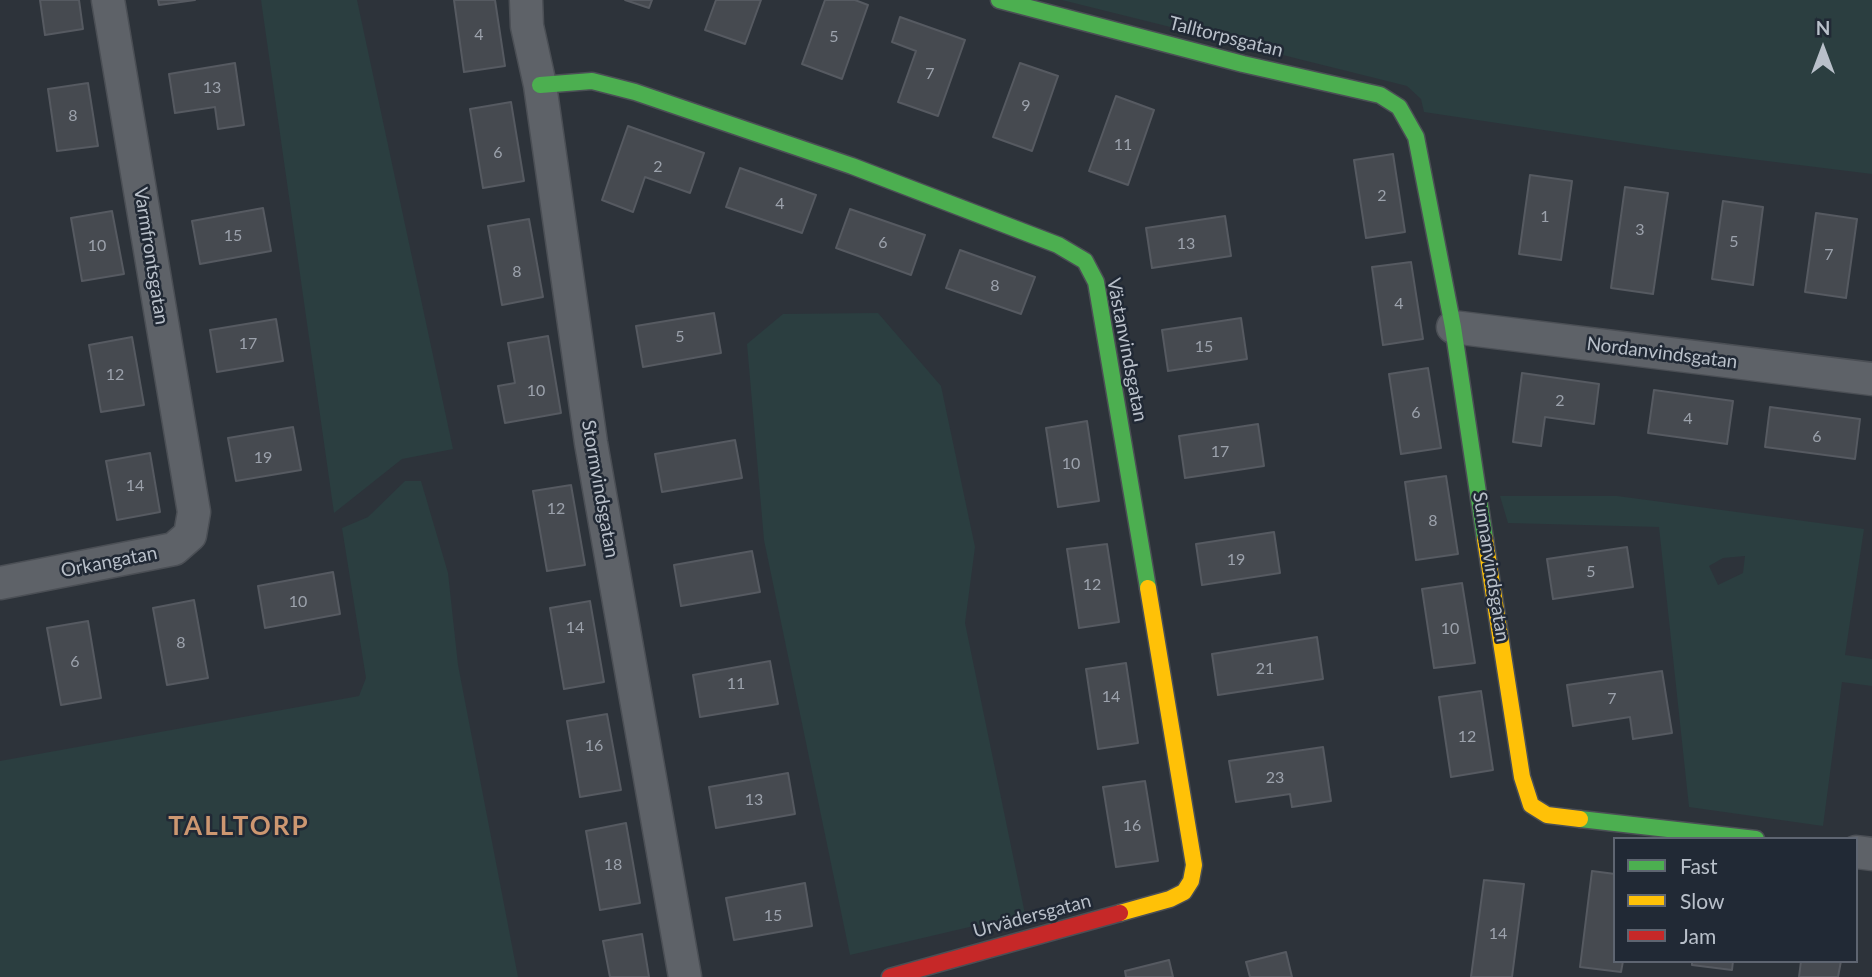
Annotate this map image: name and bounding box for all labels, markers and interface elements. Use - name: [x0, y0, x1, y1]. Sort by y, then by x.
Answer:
- street label: Talltorpsgatan: [1167, 12, 1285, 62]
- north arrow: [1788, 14, 1858, 84]
- text: N: [1816, 16, 1830, 39]
- house number: 4: [474, 25, 484, 45]
- house number: 5: [829, 27, 839, 47]
- house number: 7: [925, 64, 935, 84]
- house number: 13: [203, 78, 221, 98]
- house number: 9: [1021, 96, 1031, 116]
- house number: 8: [68, 106, 78, 126]
- house number: 11: [1114, 135, 1132, 155]
- house number: 6: [493, 143, 503, 163]
- house number: 2: [653, 157, 663, 177]
- street label: Varmfrontsgatan: [129, 186, 173, 326]
- house number: 2: [1377, 186, 1387, 206]
- house number: 4: [775, 194, 785, 214]
- house number: 1: [1540, 207, 1550, 227]
- house number: 3: [1635, 220, 1645, 240]
- house number: 15: [224, 226, 242, 246]
- house number: 5: [1729, 232, 1739, 252]
- house number: 6: [878, 233, 888, 253]
- house number: 13: [1177, 234, 1195, 254]
- house number: 10: [88, 236, 106, 256]
- house number: 7: [1824, 245, 1834, 265]
- house number: 8: [512, 262, 522, 282]
- house number: 8: [990, 276, 1000, 296]
- street label: Västanvindsgatan: [1102, 276, 1152, 424]
- house number: 4: [1394, 294, 1404, 314]
- house number: 5: [675, 327, 685, 347]
- street label: Nordanvindsgatan: [1585, 332, 1739, 374]
- house number: 17: [239, 334, 257, 354]
- house number: 15: [1195, 337, 1213, 357]
- house number: 12: [106, 365, 124, 385]
- house number: 10: [527, 381, 545, 401]
- house number: 2: [1555, 391, 1565, 411]
- house number: 6: [1411, 403, 1421, 423]
- house number: 4: [1683, 409, 1693, 429]
- street label: Stormvindsgatan: [577, 418, 623, 560]
- house number: 6: [1812, 427, 1822, 447]
- house number: 17: [1211, 442, 1229, 462]
- house number: 19: [254, 448, 272, 468]
- house number: 10: [1062, 454, 1080, 474]
- house number: 14: [126, 476, 144, 496]
- street label: Sunnanvindsgatan: [1468, 490, 1514, 644]
- house number: 12: [547, 499, 565, 519]
- house number: 8: [1428, 511, 1438, 531]
- street label: Orkangatan: [59, 541, 159, 583]
- house number: 19: [1227, 550, 1245, 570]
- house number: 5: [1586, 562, 1596, 582]
- house number: 12: [1083, 575, 1101, 595]
- house number: 10: [289, 592, 307, 612]
- house number: 14: [566, 618, 584, 638]
- house number: 10: [1441, 619, 1459, 639]
- house number: 8: [176, 633, 186, 653]
- house number: 6: [70, 652, 80, 672]
- house number: 21: [1256, 659, 1274, 679]
- house number: 11: [727, 674, 745, 694]
- house number: 14: [1102, 687, 1120, 707]
- house number: 7: [1607, 689, 1617, 709]
- house number: 12: [1458, 727, 1476, 747]
- house number: 16: [585, 736, 603, 756]
- house number: 23: [1266, 768, 1284, 788]
- house number: 13: [745, 790, 763, 810]
- district label: TALLTORP: [169, 811, 309, 843]
- house number: 16: [1123, 816, 1141, 836]
- legend: [1613, 837, 1858, 963]
- text: Fast: [1680, 853, 1717, 878]
- house number: 18: [604, 855, 622, 875]
- text: Slow: [1680, 888, 1724, 913]
- street label: Urvädersgatan: [970, 889, 1094, 943]
- house number: 15: [764, 906, 782, 926]
- text: Jam: [1680, 923, 1716, 948]
- house number: 14: [1489, 924, 1507, 944]

